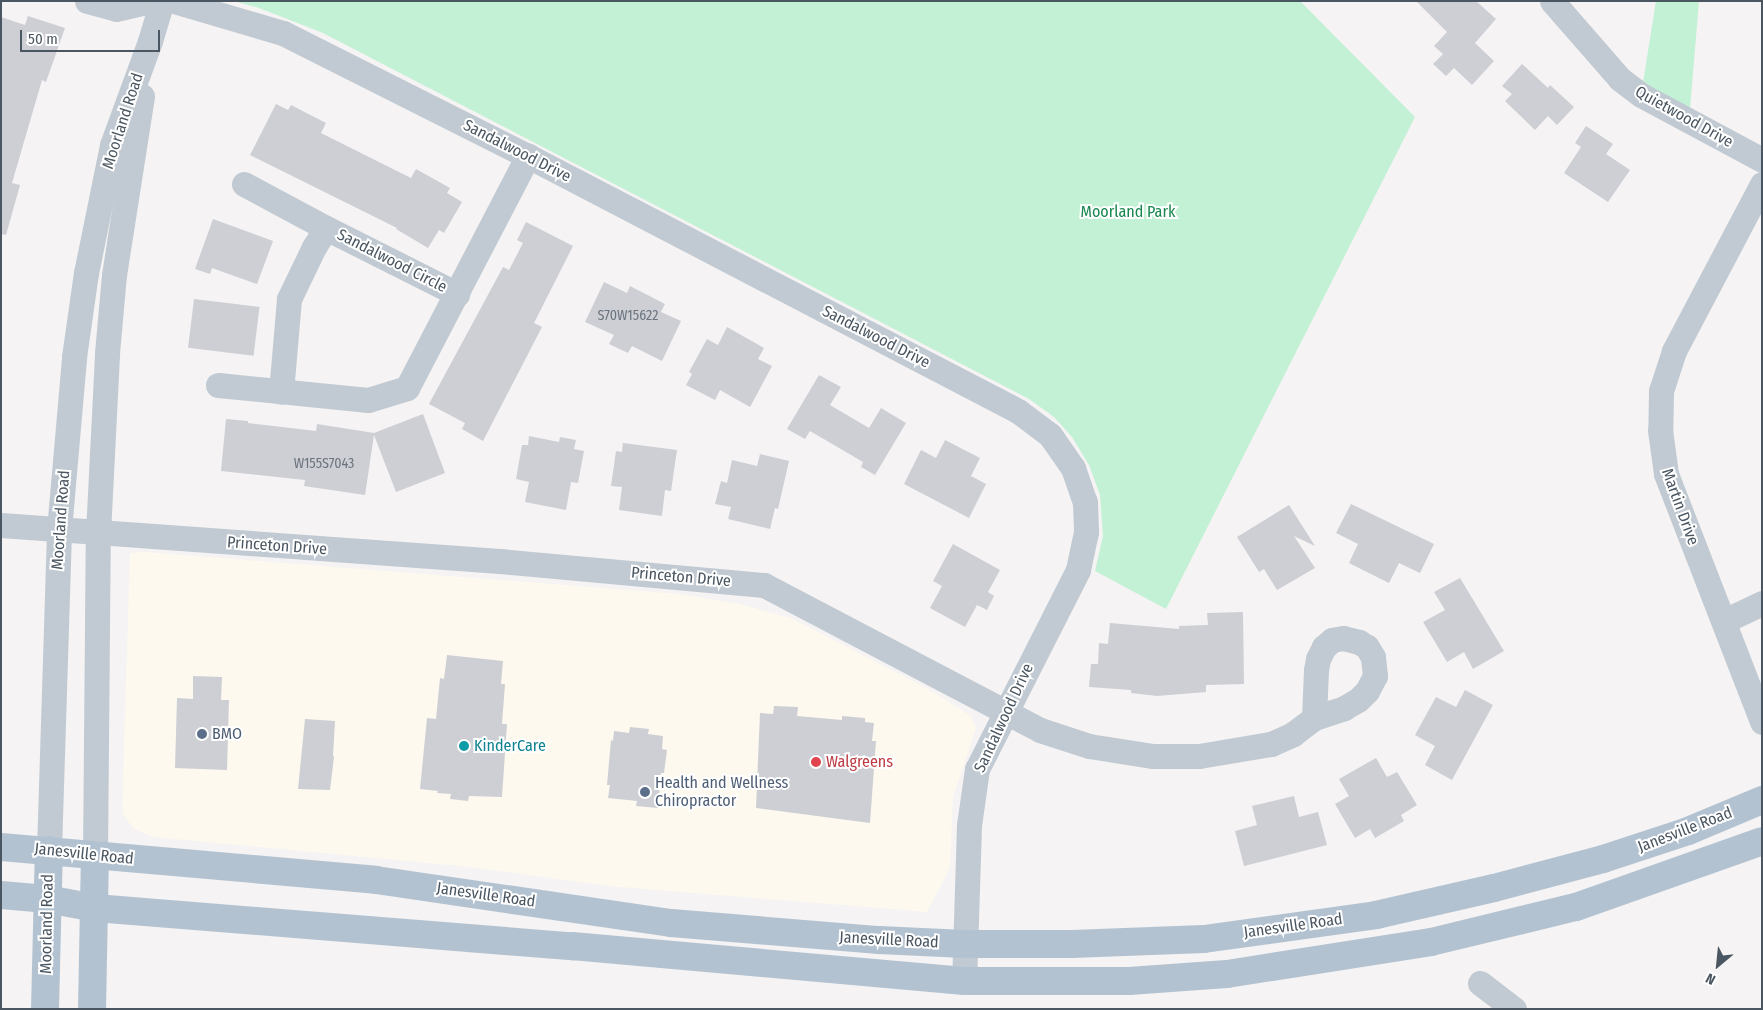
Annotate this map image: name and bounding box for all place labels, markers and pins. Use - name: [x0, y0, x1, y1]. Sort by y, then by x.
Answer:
- place label: BMO: [212, 724, 242, 744]
- marker: BMO: [196, 728, 208, 740]
- place label: KinderCare: [474, 736, 546, 756]
- marker: KinderCare: [458, 740, 470, 752]
- place label: Walgreens: [826, 752, 893, 772]
- marker: Walgreens: [810, 756, 822, 768]
- place label: Health and Wellness Chiropractor: [655, 773, 788, 811]
- marker: Health and Wellness Chiropractor: [639, 786, 651, 798]

